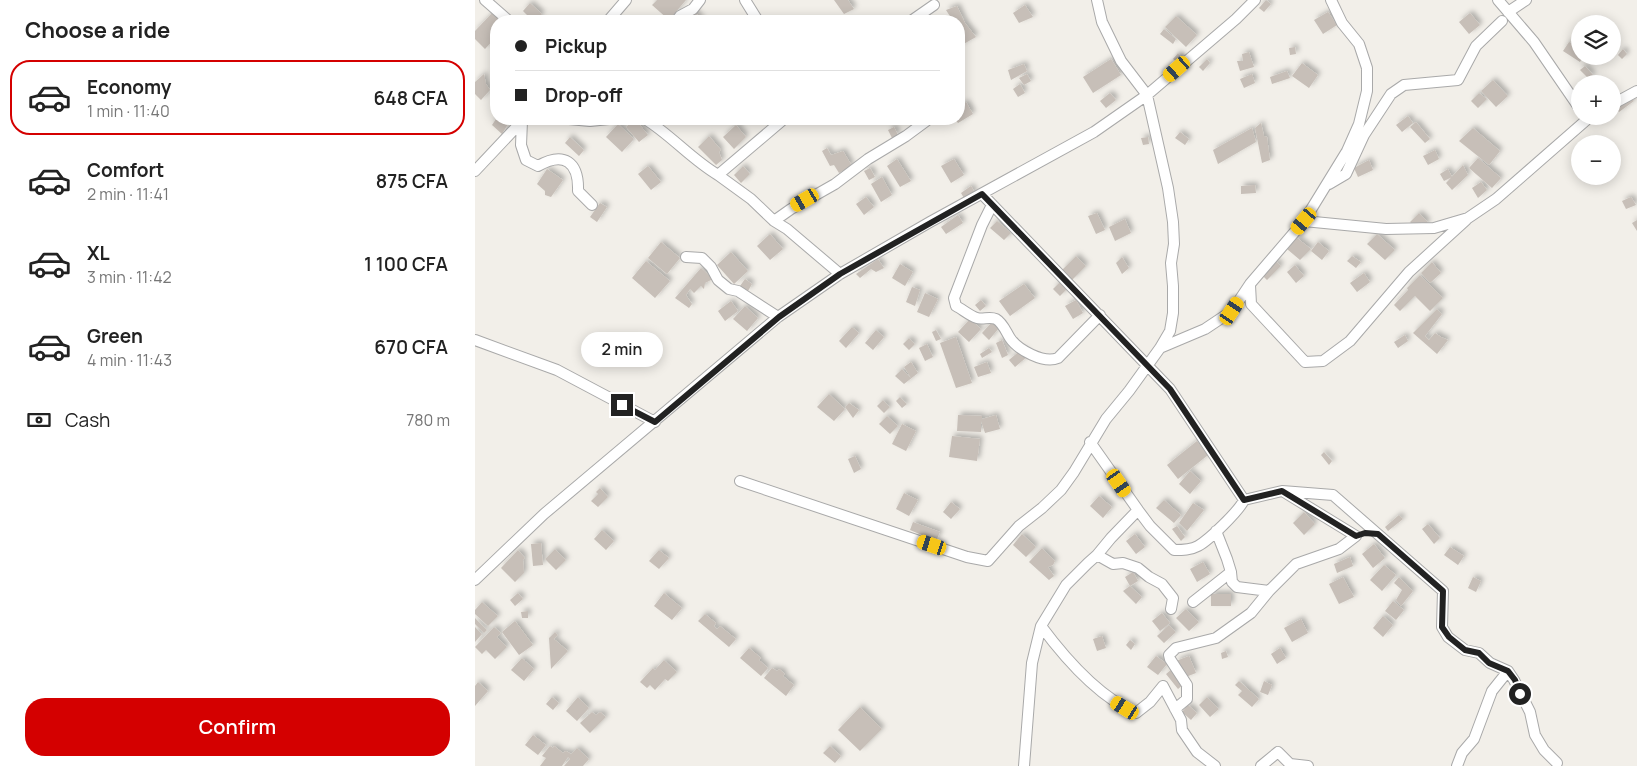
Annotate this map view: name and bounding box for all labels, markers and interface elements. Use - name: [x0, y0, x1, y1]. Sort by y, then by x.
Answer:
- text: Choose a ride: [25, 15, 170, 45]
- map controls: [1571, 15, 1621, 185]
- button: layers: [1571, 15, 1621, 65]
- text: Pickup: [545, 33, 607, 59]
- car: [1160, 53, 1193, 85]
- text: Economy: [87, 74, 171, 100]
- icon: car: [27, 75, 72, 120]
- button: +: [1571, 75, 1621, 125]
- text: Drop-off: [545, 82, 622, 108]
- text: 648 CFA: [374, 85, 448, 111]
- text: 1 min · 11:40: [87, 100, 170, 122]
- button: −: [1571, 135, 1621, 185]
- text: Comfort: [87, 157, 164, 183]
- icon: car: [27, 158, 72, 203]
- text: 875 CFA: [376, 168, 448, 194]
- text: 2 min · 11:41: [87, 183, 169, 205]
- car: [788, 186, 821, 214]
- car: [1288, 205, 1319, 237]
- text: XL: [87, 240, 110, 266]
- icon: car: [27, 241, 72, 286]
- text: 1 100 CFA: [364, 251, 448, 277]
- text: 3 min · 11:42: [87, 266, 172, 288]
- car: [1217, 294, 1246, 328]
- text: Green: [87, 323, 143, 349]
- icon: car: [27, 324, 72, 369]
- callout: 2 min: [581, 332, 663, 368]
- text: 670 CFA: [374, 334, 448, 360]
- text: 2 min: [602, 338, 642, 360]
- text: 4 min · 11:43: [87, 349, 172, 371]
- route end: [611, 394, 633, 416]
- icon: cash: [25, 406, 53, 434]
- text: Cash: [65, 407, 110, 433]
- text: 780 m: [406, 409, 450, 431]
- car: [1104, 466, 1133, 500]
- car: [915, 533, 948, 557]
- route start: [1509, 683, 1531, 705]
- car: [1108, 694, 1141, 722]
- button: Confirm: [25, 698, 450, 756]

